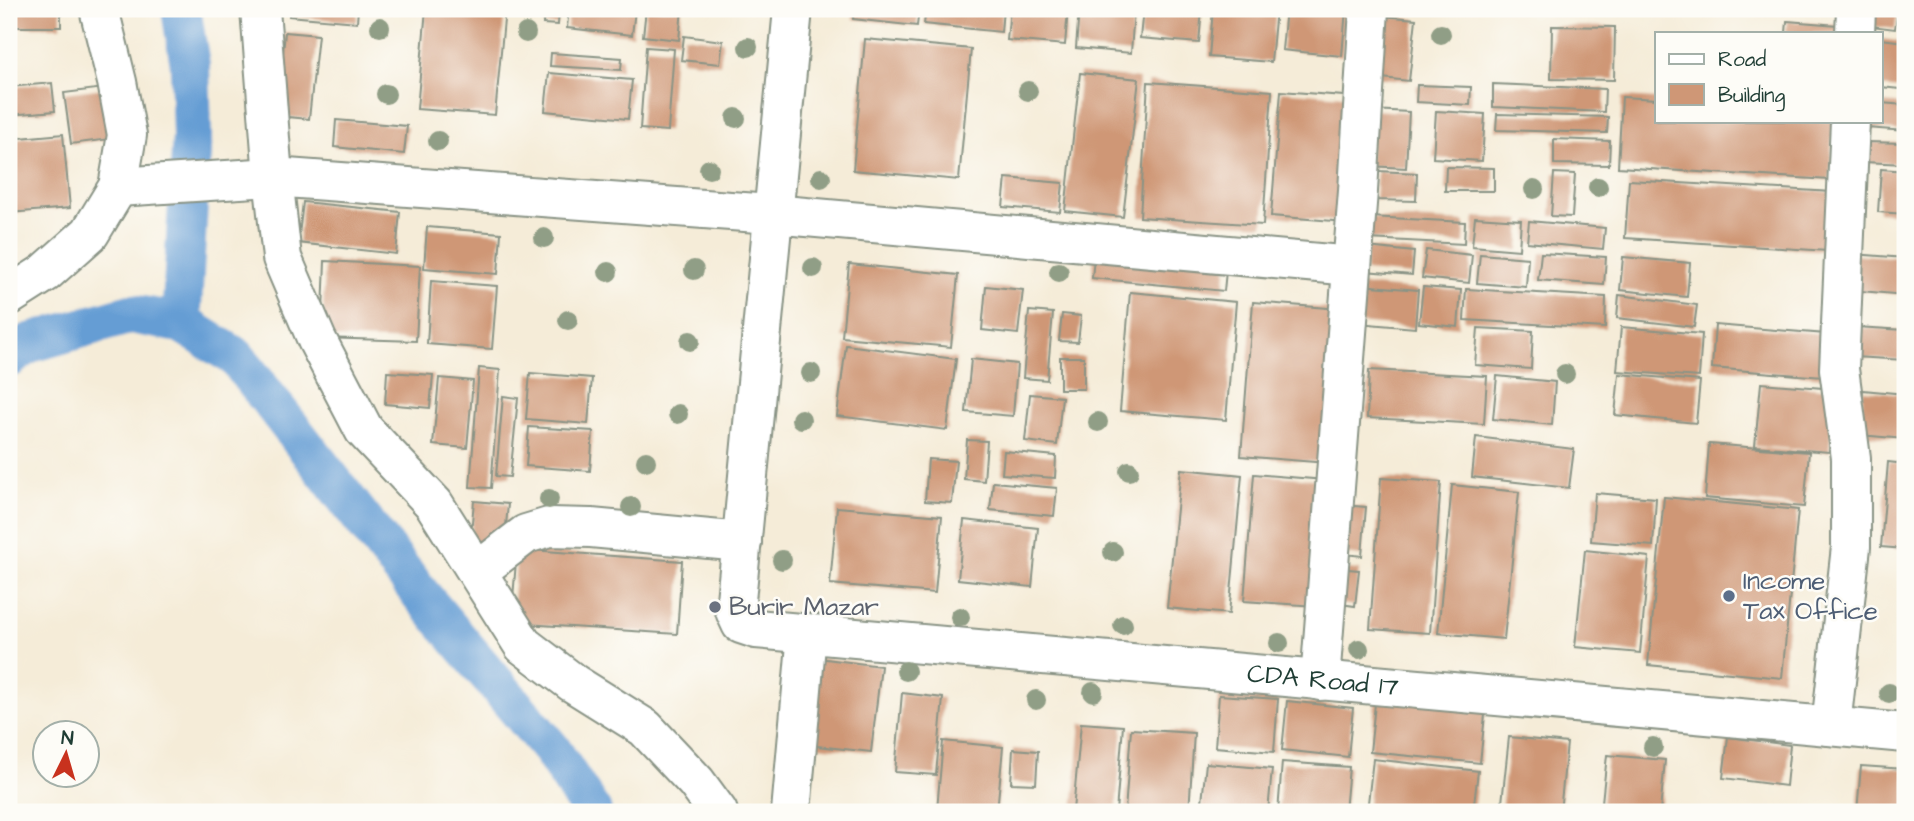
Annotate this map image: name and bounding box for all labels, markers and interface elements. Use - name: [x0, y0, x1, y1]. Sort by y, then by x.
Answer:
- legend: [1655, 32, 1882, 122]
- text: Road: [1718, 45, 1766, 74]
- text: Building: [1718, 81, 1786, 112]
- place label: Income Tax Office: [1743, 563, 1878, 629]
- marker: Income Tax Office: [1721, 588, 1737, 604]
- place label: Burir Mazar: [729, 589, 879, 625]
- marker: Burir Mazar: [707, 599, 723, 615]
- street label: CDA Road 17: [1246, 656, 1400, 705]
- north arrow: [32, 720, 102, 790]
- text: N: [60, 725, 75, 753]

